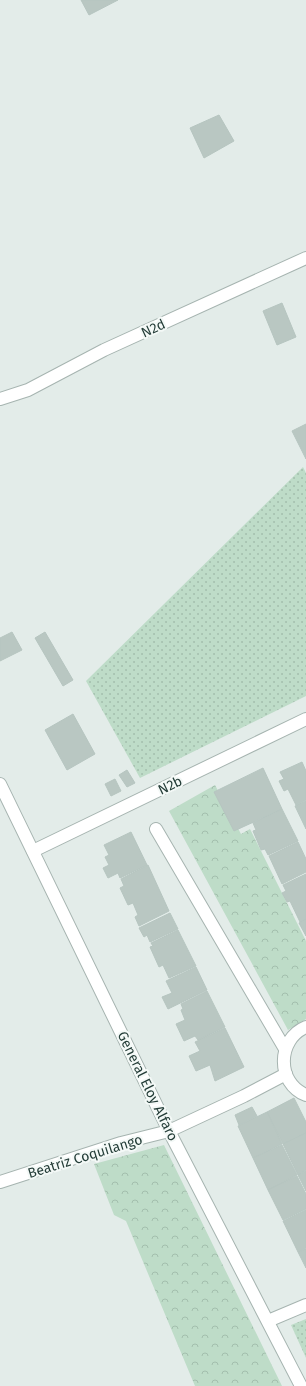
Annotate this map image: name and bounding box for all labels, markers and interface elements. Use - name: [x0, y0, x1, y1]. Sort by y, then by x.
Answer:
- street label: N2d: [138, 316, 168, 341]
- street label: N2b: [155, 772, 185, 799]
- street label: General Eloy Alfaro: [114, 1029, 181, 1144]
- street label: Beatriz Coquilango: [26, 1131, 145, 1182]

